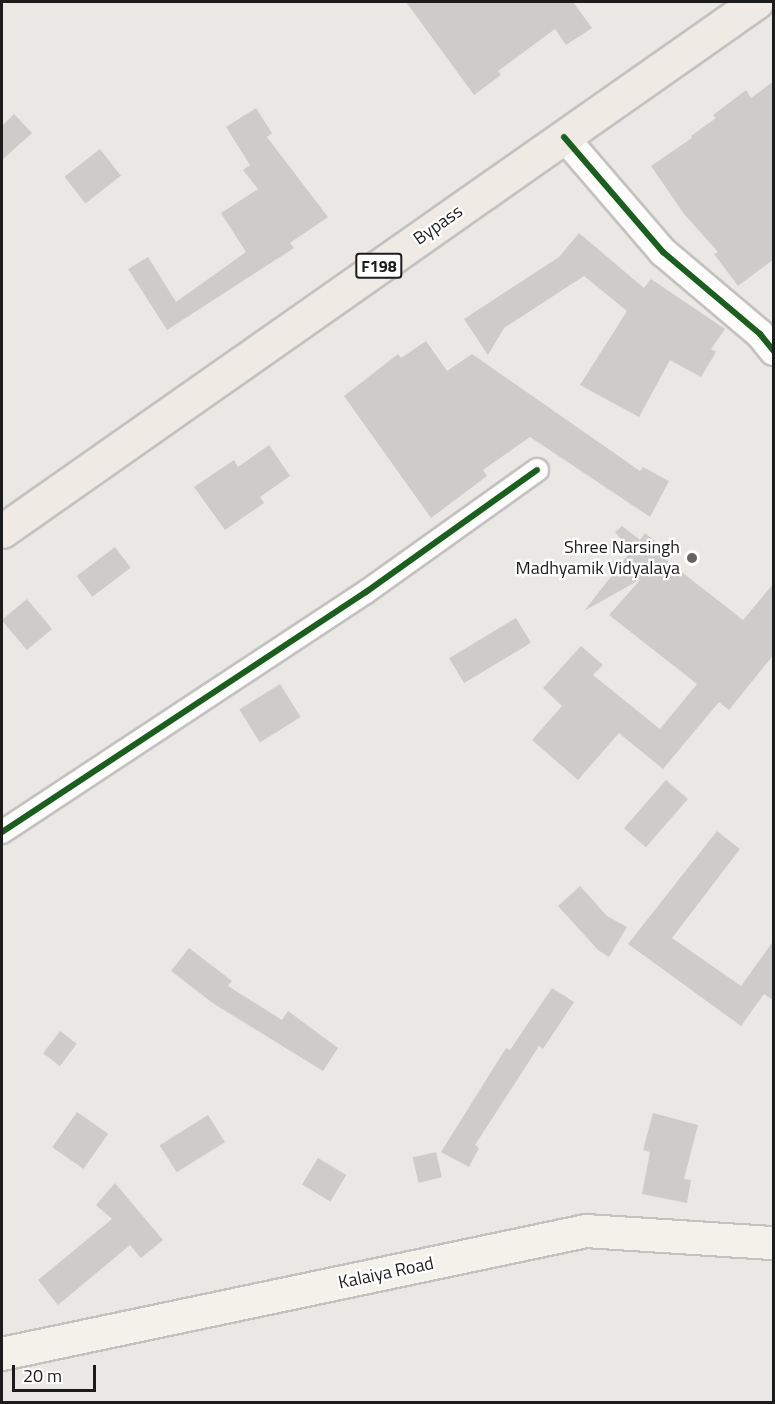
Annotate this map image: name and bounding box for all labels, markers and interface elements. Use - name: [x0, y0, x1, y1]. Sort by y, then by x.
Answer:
- street label: Bypass: [409, 200, 467, 250]
- road number: F198: [355, 253, 403, 279]
- place label: Shree Narsingh Madhyamik Vidyalaya: [516, 537, 680, 580]
- marker: Shree Narsingh Madhyamik Vidyalaya: [685, 551, 699, 565]
- street label: Kalaiya Road: [336, 1252, 436, 1294]
- scale bar: [15, 1353, 99, 1391]
- text: 20 m: [23, 1362, 62, 1389]

